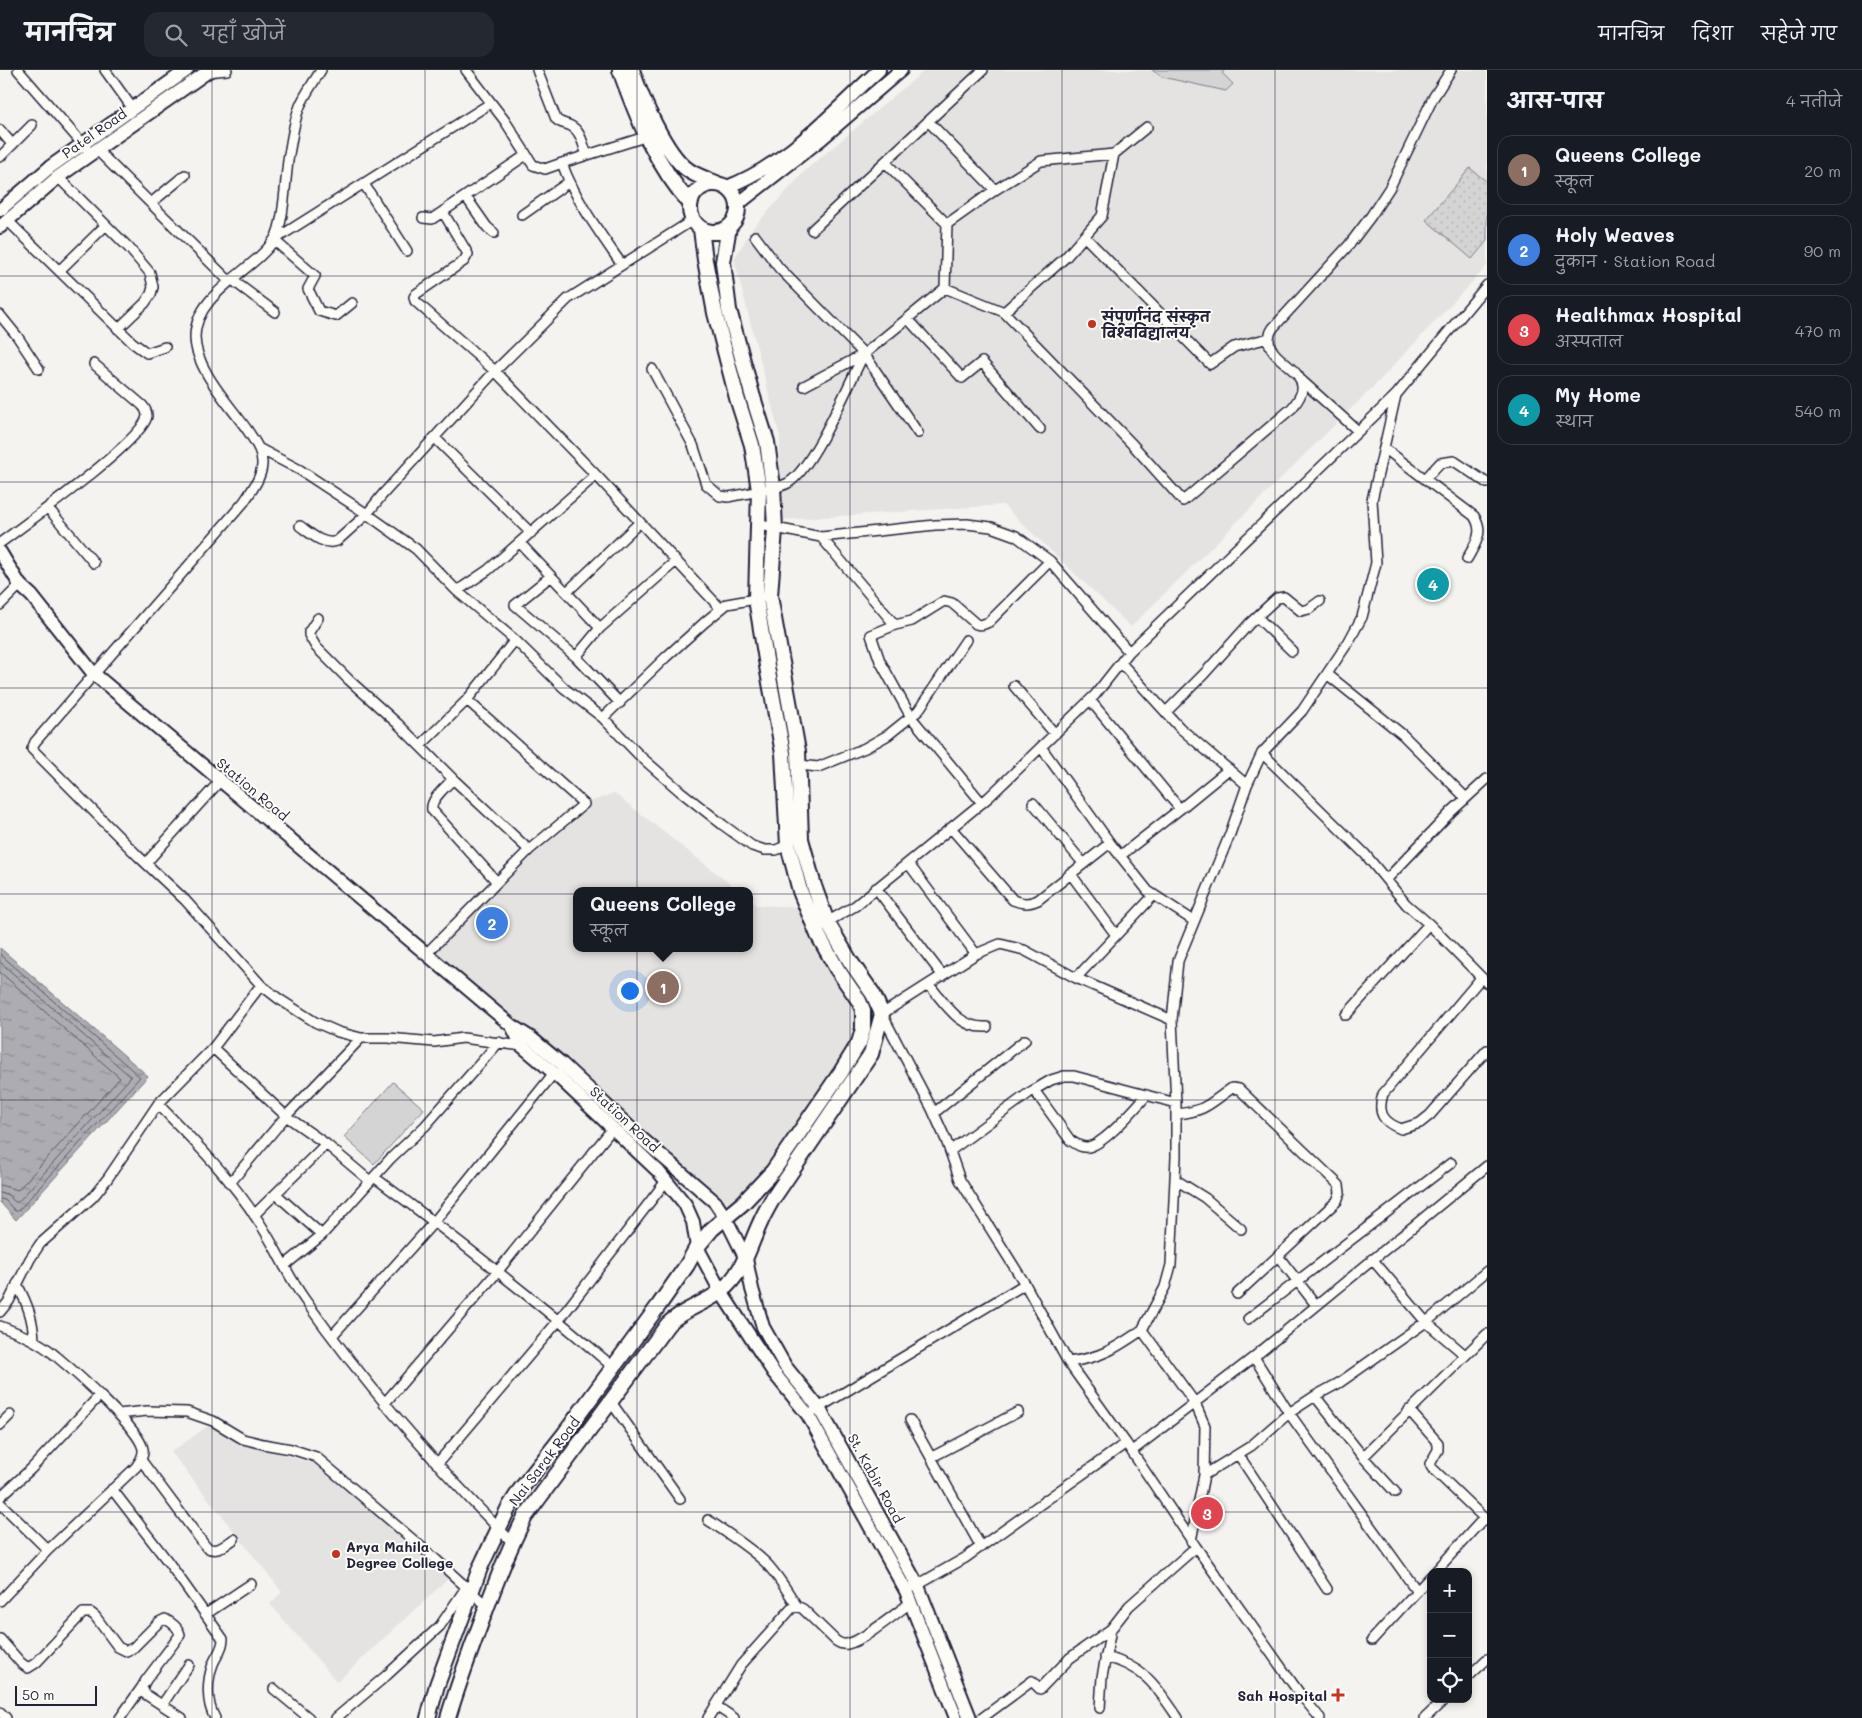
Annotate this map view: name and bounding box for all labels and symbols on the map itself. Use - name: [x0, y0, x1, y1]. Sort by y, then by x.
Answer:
- street label: Patel Road: [58, 104, 130, 162]
- place label: संपूर्णानंद संस्कृत विश्वविद्यालय: [1100, 306, 1212, 342]
- marker: संपूर्णानंद संस्कृत विश्वविद्यालय: [1086, 318, 1098, 330]
- pin: 4: [1417, 565, 1449, 603]
- street label: Station Road: [213, 753, 293, 825]
- pin: 2: [476, 904, 508, 942]
- pin: 1: [647, 968, 679, 1006]
- your location: [617, 978, 643, 1004]
- street label: Station Road: [586, 1082, 664, 1156]
- street label: Nai Sarak Road: [504, 1412, 584, 1509]
- street label: St. Kabir Road: [844, 1430, 908, 1526]
- pin: 3: [1191, 1494, 1223, 1532]
- place label: Arya Mahila Degree College: [346, 1537, 453, 1572]
- marker: Arya Mahila Degree College: [330, 1548, 342, 1560]
- scale bar: [15, 1683, 98, 1706]
- place label: Sah Hospital: [1237, 1686, 1327, 1705]
- marker: Sah Hospital: [1331, 1688, 1345, 1702]

